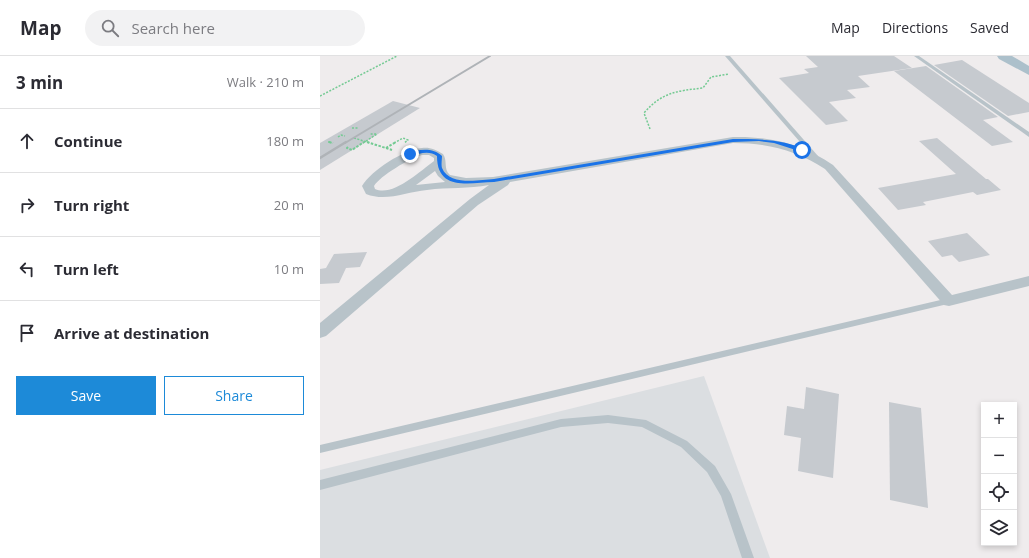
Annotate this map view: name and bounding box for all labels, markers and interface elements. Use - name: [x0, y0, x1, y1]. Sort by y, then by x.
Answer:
- search box: [85, 10, 365, 46]
- text: Map: [20, 15, 61, 41]
- icon: search: [99, 17, 121, 39]
- text: Search here: [131, 18, 215, 38]
- text: Map: [831, 18, 860, 37]
- text: Directions: [882, 18, 948, 37]
- text: Saved: [970, 18, 1009, 37]
- text: 3 min: [16, 71, 63, 94]
- text: Walk · 210 m: [227, 73, 304, 91]
- icon: ahead: [16, 130, 38, 152]
- text: Continue: [54, 131, 122, 151]
- text: 180 m: [266, 132, 304, 150]
- route start: [793, 141, 811, 159]
- route end: [401, 145, 419, 163]
- icon: right: [16, 194, 38, 216]
- text: Turn right: [54, 195, 129, 215]
- text: 20 m: [274, 196, 304, 214]
- icon: left: [16, 258, 38, 280]
- text: Turn left: [54, 259, 119, 279]
- text: 10 m: [274, 260, 304, 278]
- icon: arrive: [16, 322, 38, 344]
- text: Arrive at destination: [54, 323, 209, 343]
- button: Save: [16, 376, 156, 415]
- button: Share: [164, 376, 304, 415]
- map controls: [981, 402, 1017, 546]
- button: +: [981, 402, 1017, 438]
- button: −: [981, 438, 1017, 474]
- button: locate: [981, 474, 1017, 510]
- button: layers: [981, 510, 1017, 546]

